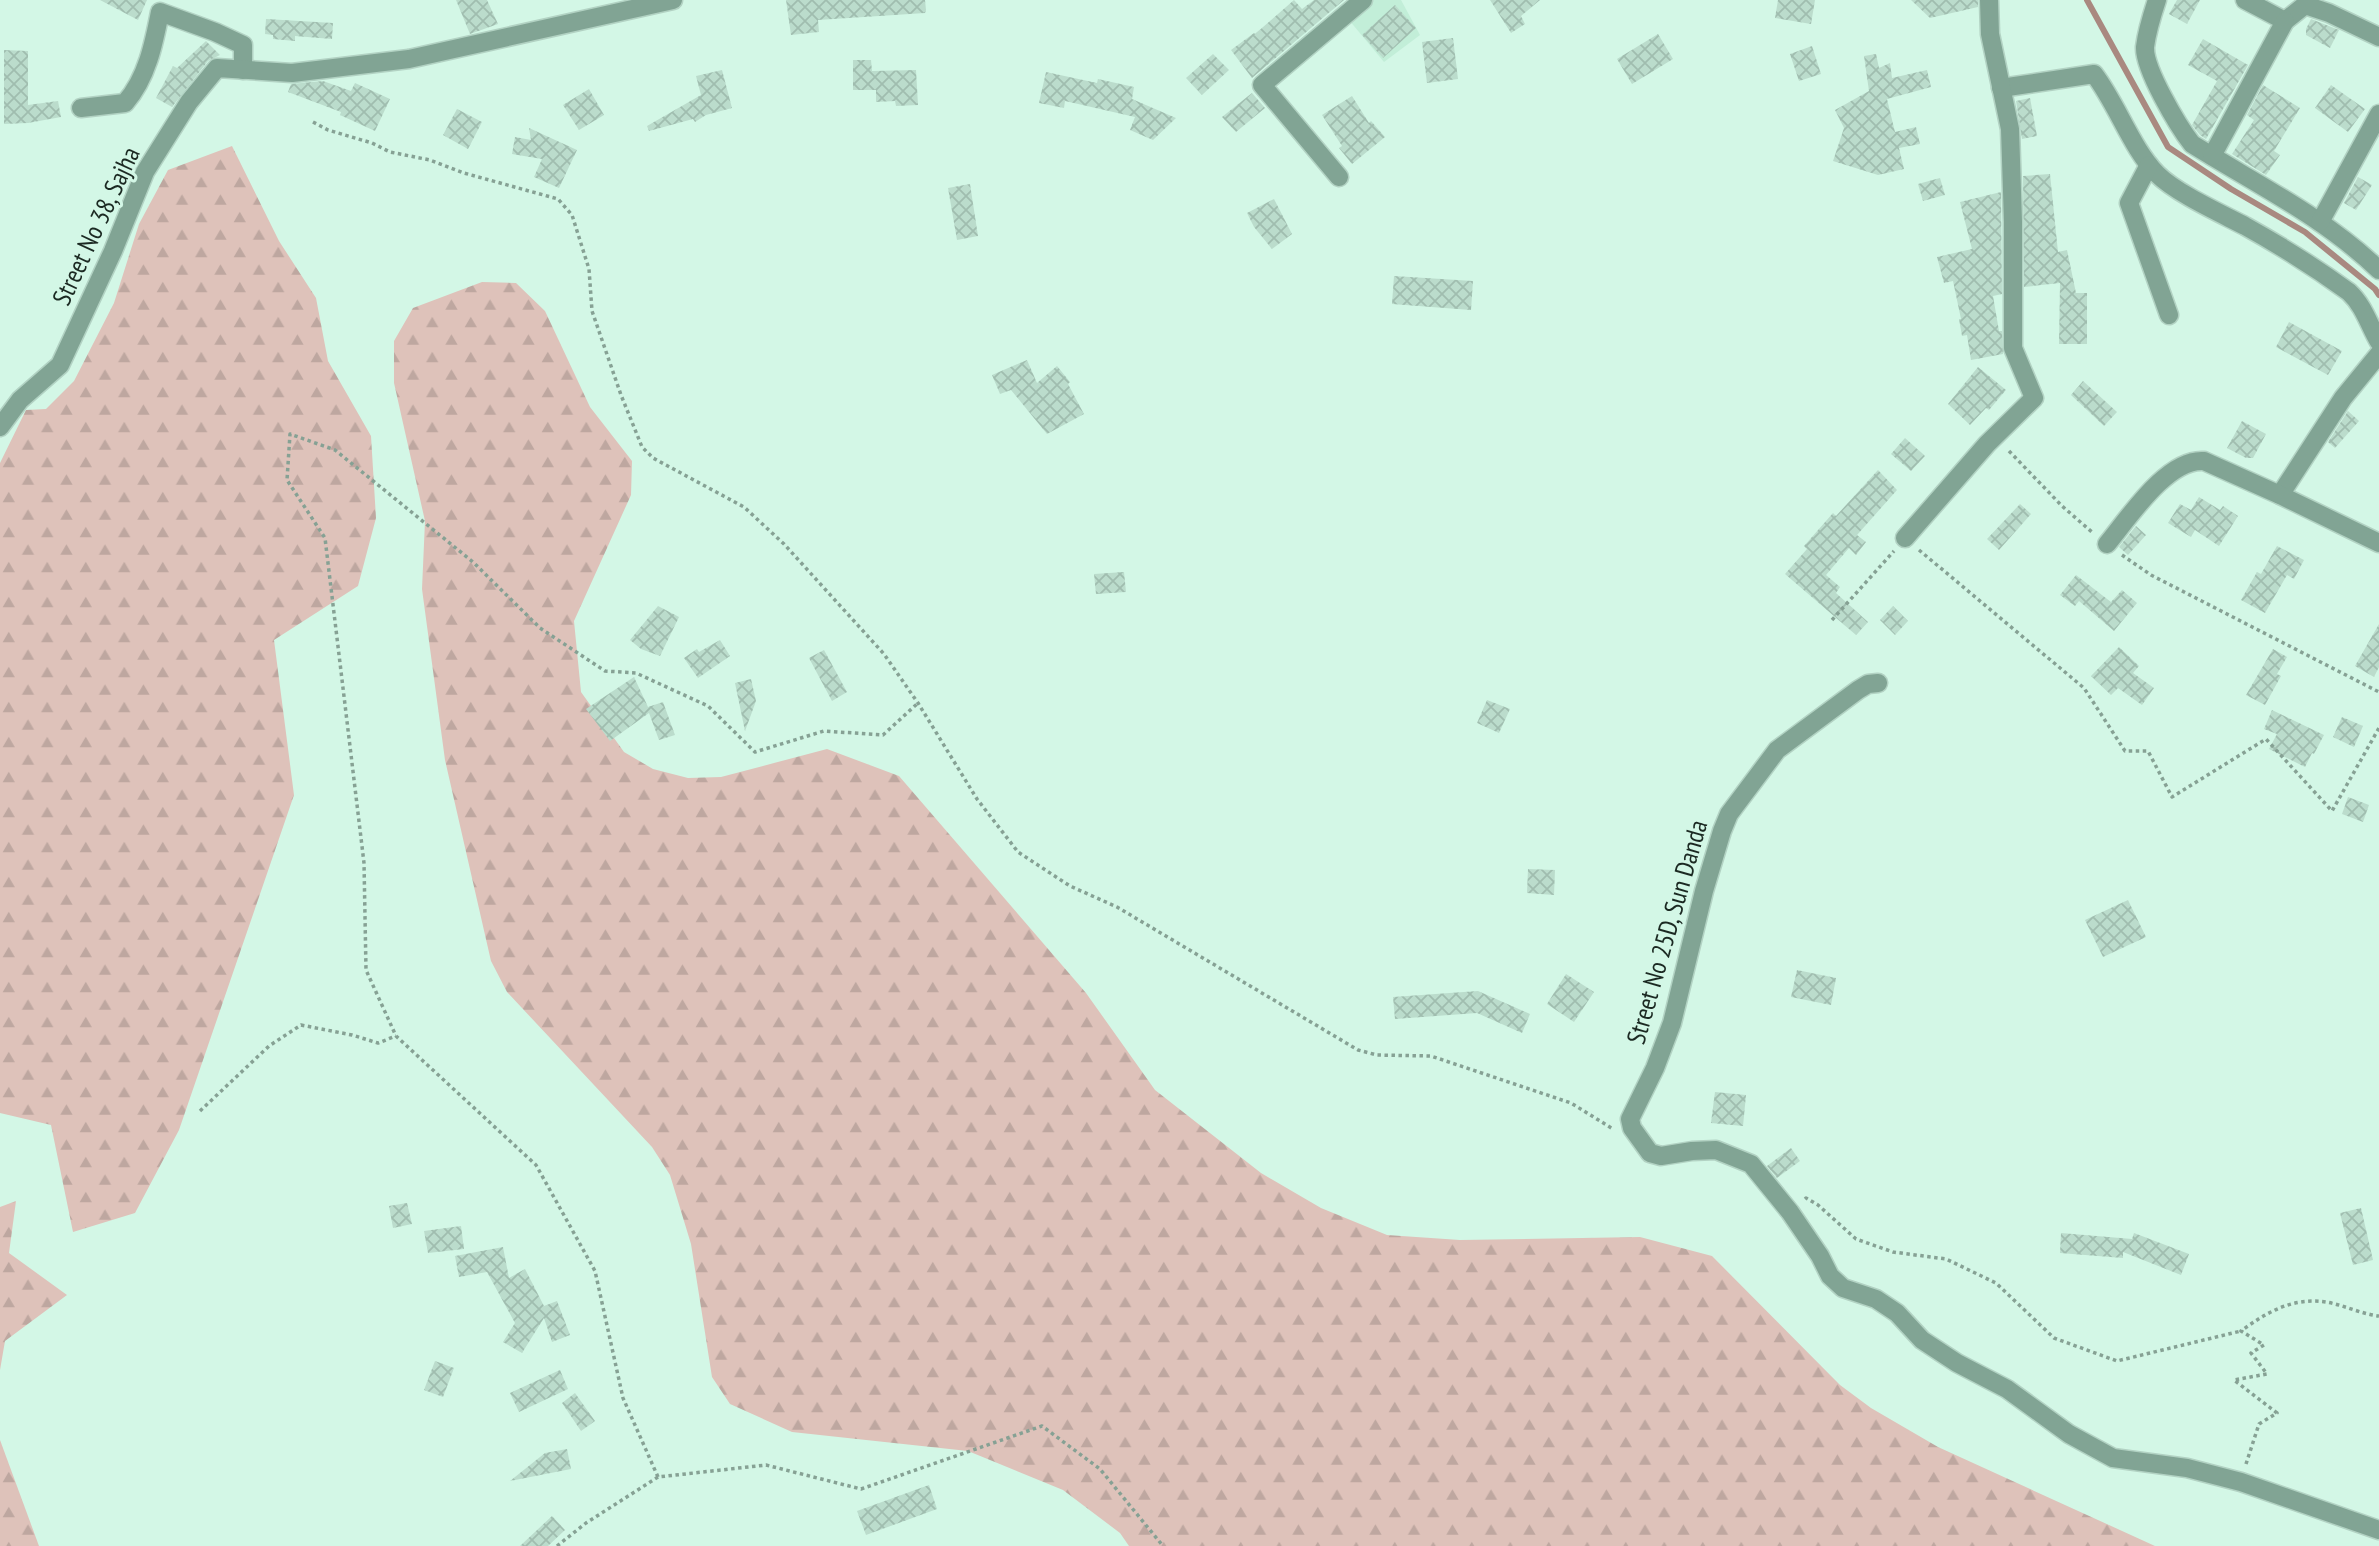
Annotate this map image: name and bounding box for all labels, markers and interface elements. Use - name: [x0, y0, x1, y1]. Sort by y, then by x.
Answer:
- street label: Street No 38, Sajha: [44, 141, 147, 310]
- street label: Street No 25D, Sun Danda: [1619, 816, 1714, 1048]

